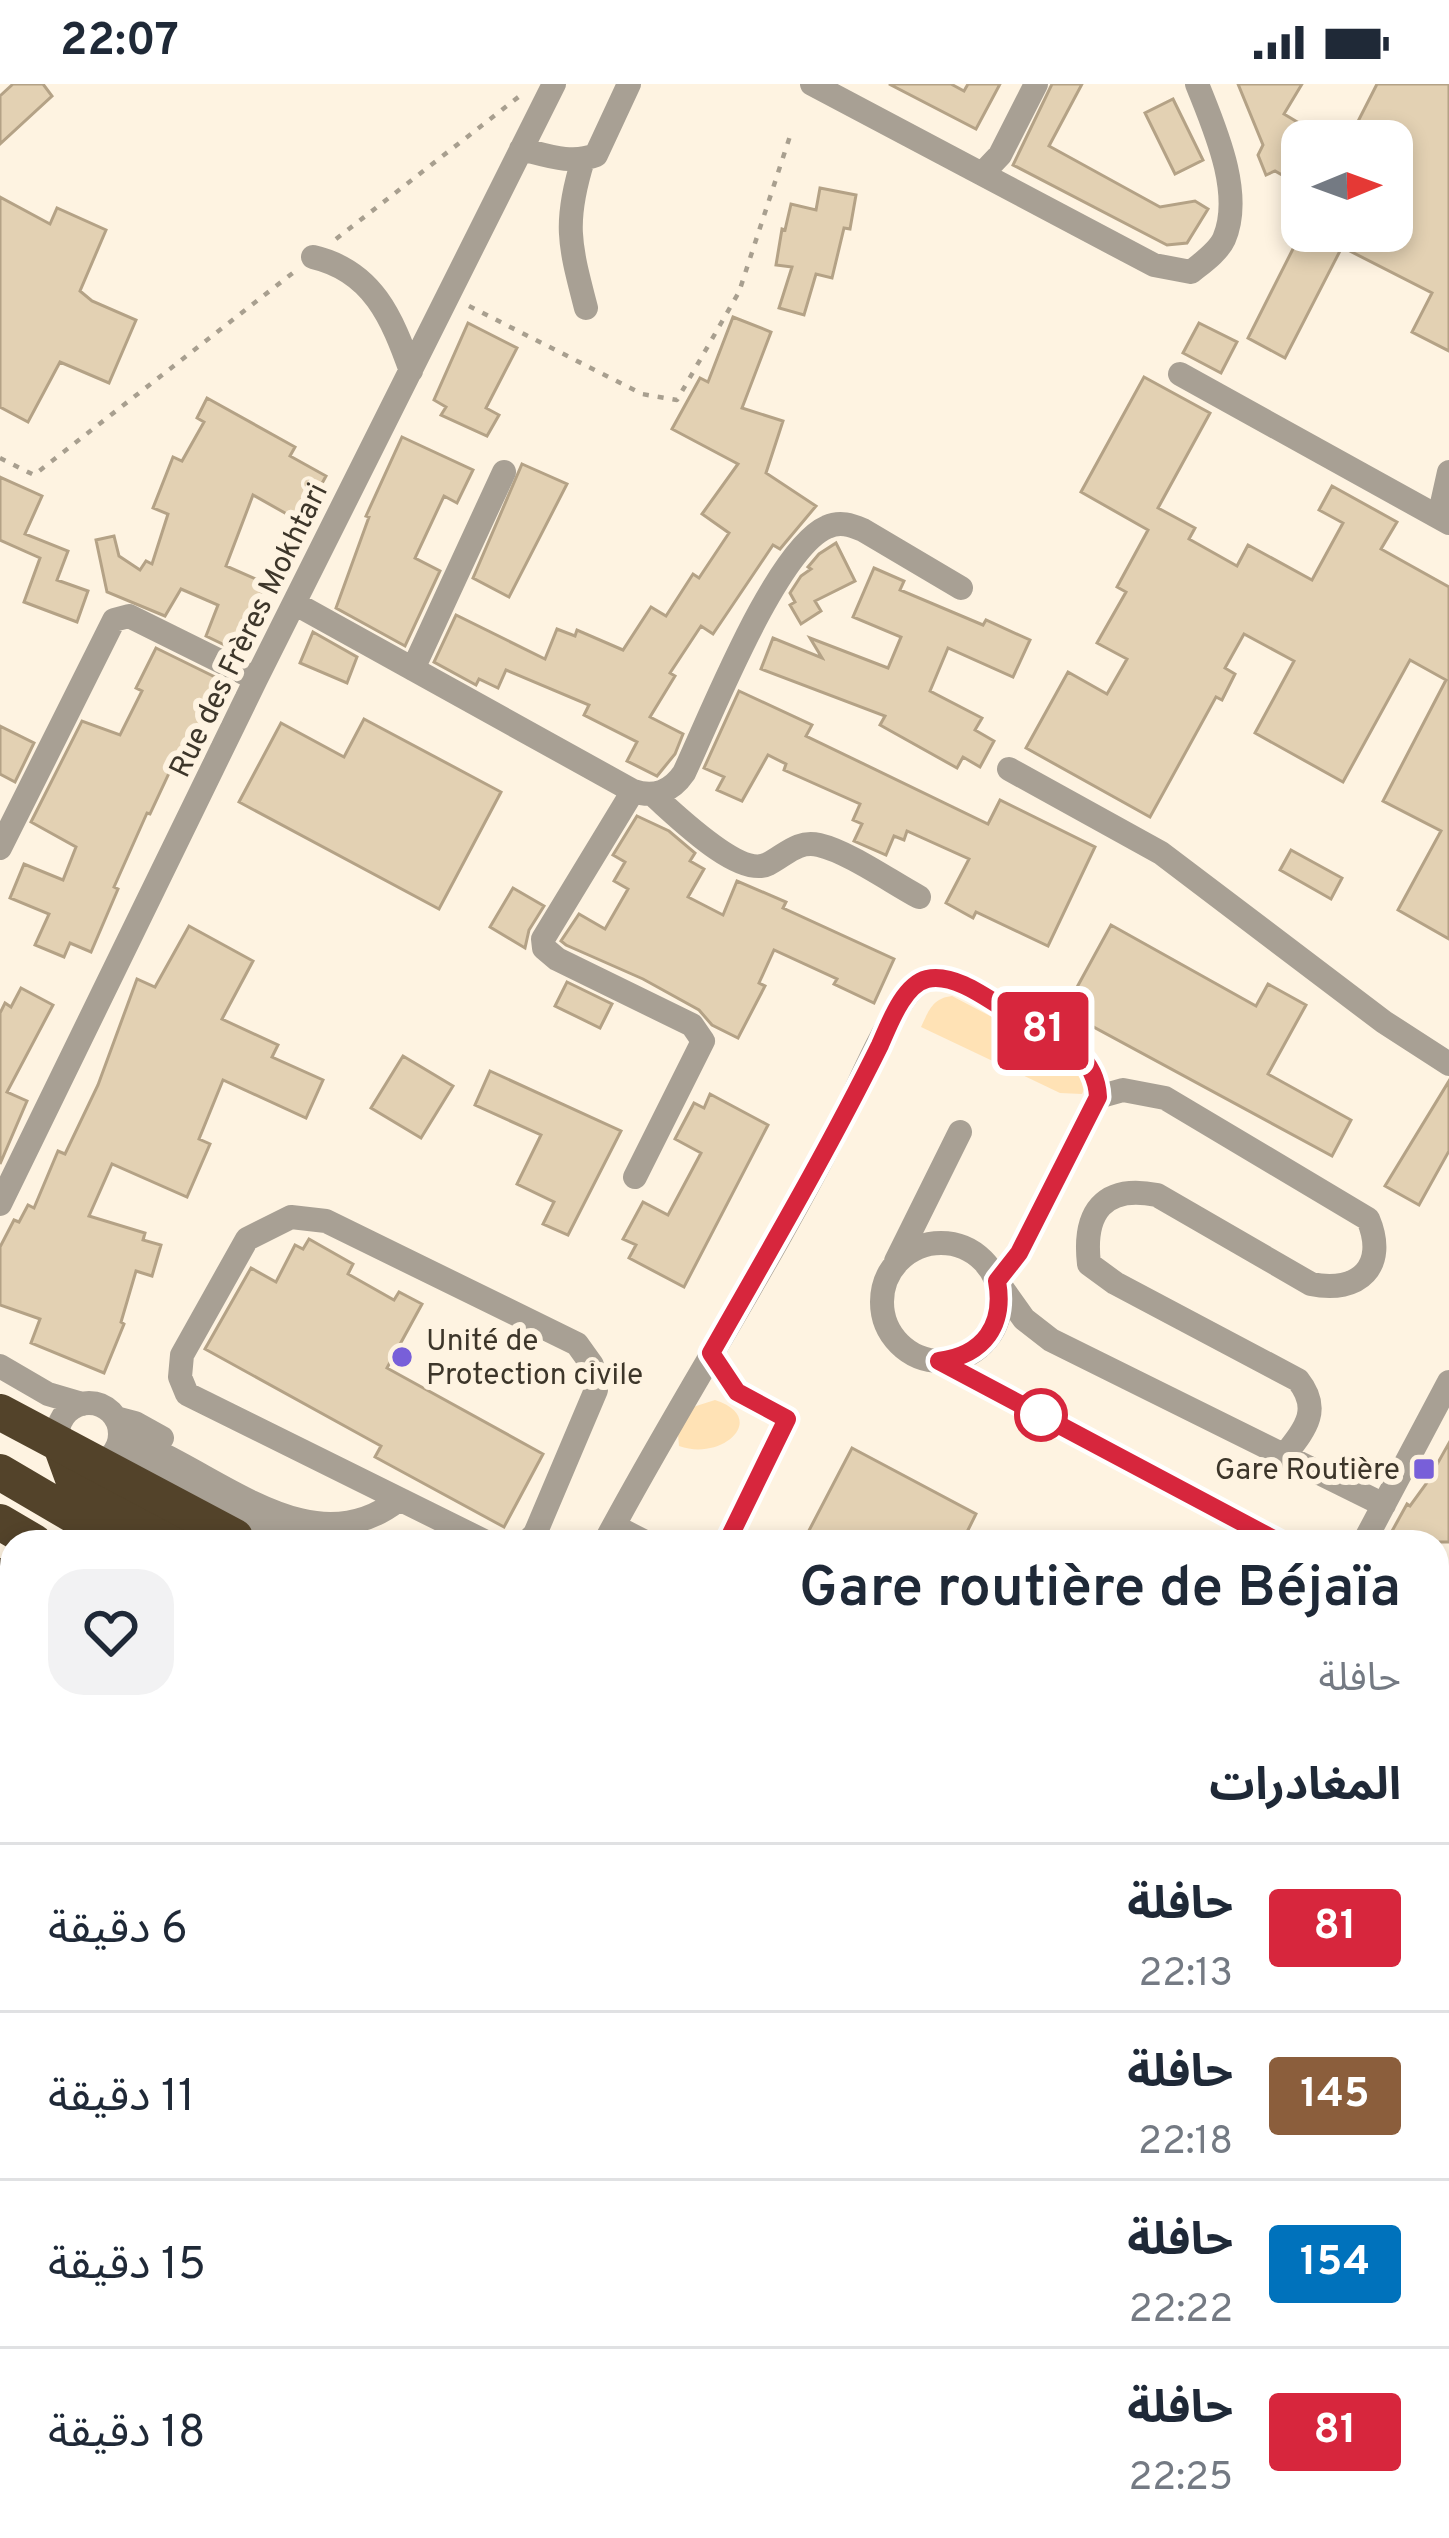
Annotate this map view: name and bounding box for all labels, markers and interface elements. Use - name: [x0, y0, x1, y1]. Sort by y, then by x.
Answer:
- text: 22:07: [60, 14, 179, 71]
- north arrow: [1281, 120, 1413, 252]
- map controls: [1281, 120, 1413, 252]
- street label: Rue des Frères Mokhtari: [163, 478, 338, 784]
- line badge: 81: [989, 992, 1097, 1070]
- text: 81: [1021, 1004, 1065, 1057]
- place label: Unité de Protection civile: [426, 1324, 643, 1395]
- marker: Unité de Protection civile: [389, 1344, 415, 1370]
- unlabelled marker: [1016, 1390, 1066, 1440]
- place label: Gare Routière: [1215, 1453, 1400, 1490]
- marker: Gare Routière: [1411, 1456, 1437, 1482]
- text: Gare routière de Béjaïa: [799, 1555, 1401, 1627]
- button: heart: [48, 1569, 174, 1695]
- text: حافلة: [1319, 1656, 1401, 1705]
- text: المغادرات: [1209, 1759, 1401, 1816]
- text: حافلة: [1127, 1878, 1233, 1935]
- text: 81: [1313, 1901, 1357, 1954]
- text: 6 دقيقة: [48, 1902, 188, 1959]
- text: 22:13: [1138, 1951, 1233, 2000]
- text: حافلة: [1127, 2046, 1233, 2103]
- text: 145: [1300, 2069, 1370, 2122]
- text: 11 دقيقة: [48, 2070, 195, 2127]
- text: 22:18: [1138, 2119, 1233, 2168]
- text: حافلة: [1127, 2214, 1233, 2271]
- text: 154: [1300, 2237, 1370, 2290]
- text: 15 دقيقة: [48, 2238, 206, 2295]
- text: 22:22: [1129, 2287, 1233, 2336]
- text: حافلة: [1127, 2382, 1233, 2439]
- text: 81: [1313, 2405, 1357, 2458]
- text: 18 دقيقة: [48, 2406, 205, 2463]
- text: 22:25: [1128, 2455, 1233, 2504]

